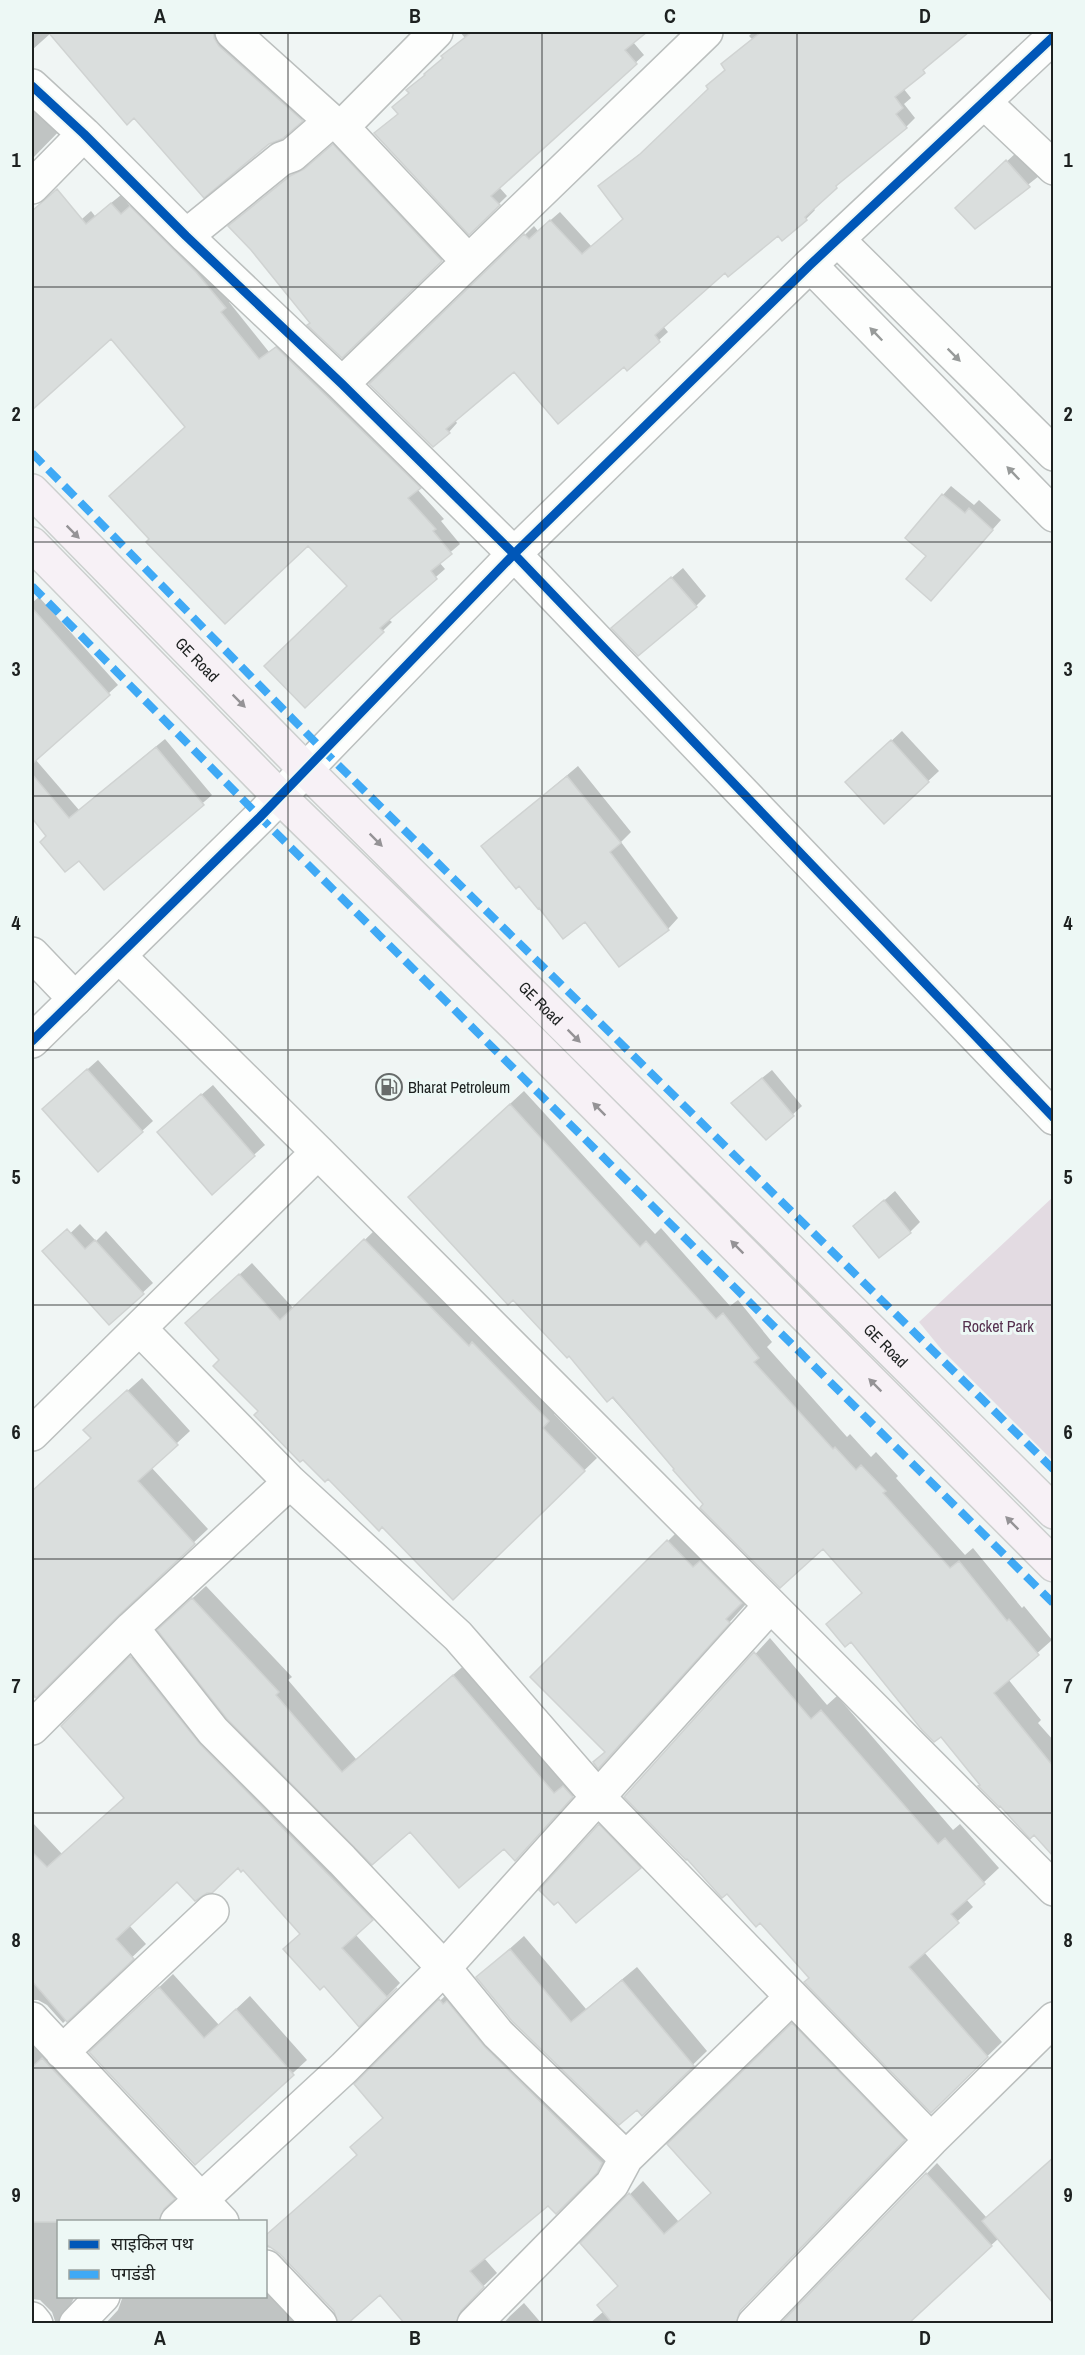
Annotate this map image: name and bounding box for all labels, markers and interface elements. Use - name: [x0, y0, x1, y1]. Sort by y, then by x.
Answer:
- text: A: [154, 2, 166, 29]
- text: B: [409, 2, 421, 29]
- text: C: [664, 2, 676, 29]
- text: D: [919, 2, 931, 29]
- text: 1: [11, 146, 21, 173]
- text: 1: [1063, 146, 1073, 173]
- one-way arrow: [870, 327, 884, 341]
- one-way arrow: [946, 348, 960, 362]
- text: 2: [11, 400, 21, 427]
- text: 2: [1063, 400, 1073, 427]
- one-way arrow: [1006, 467, 1020, 481]
- one-way arrow: [65, 525, 79, 539]
- street label: GE Road: [171, 632, 224, 686]
- text: 3: [11, 655, 21, 682]
- text: 3: [1063, 655, 1073, 682]
- one-way arrow: [231, 694, 245, 708]
- one-way arrow: [369, 832, 383, 846]
- text: 4: [11, 909, 21, 936]
- text: 4: [1063, 909, 1073, 936]
- street label: GE Road: [514, 976, 568, 1030]
- one-way arrow: [567, 1029, 581, 1043]
- fuel station icon: Bharat Petroleum: [374, 1072, 404, 1102]
- place label: Bharat Petroleum: [408, 1076, 510, 1098]
- one-way arrow: [593, 1102, 607, 1116]
- text: 5: [11, 1163, 21, 1190]
- text: 5: [1063, 1163, 1073, 1190]
- one-way arrow: [729, 1240, 744, 1254]
- park label: Rocket Park: [962, 1315, 1034, 1337]
- street label: GE Road: [859, 1319, 913, 1372]
- one-way arrow: [868, 1379, 882, 1393]
- text: 6: [11, 1418, 21, 1445]
- text: 6: [1063, 1418, 1073, 1445]
- one-way arrow: [1006, 1517, 1020, 1531]
- text: 7: [11, 1672, 21, 1699]
- text: 7: [1063, 1672, 1073, 1699]
- text: 8: [11, 1926, 21, 1953]
- text: 8: [1063, 1926, 1073, 1953]
- text: 9: [11, 2181, 21, 2208]
- text: 9: [1063, 2181, 1073, 2208]
- legend: [57, 2220, 267, 2298]
- text: साइकिल पथ: [111, 2231, 194, 2256]
- text: पगडंडी: [111, 2261, 156, 2286]
- text: A: [154, 2324, 166, 2351]
- text: B: [409, 2324, 421, 2351]
- text: C: [664, 2324, 676, 2351]
- text: D: [919, 2324, 931, 2351]

